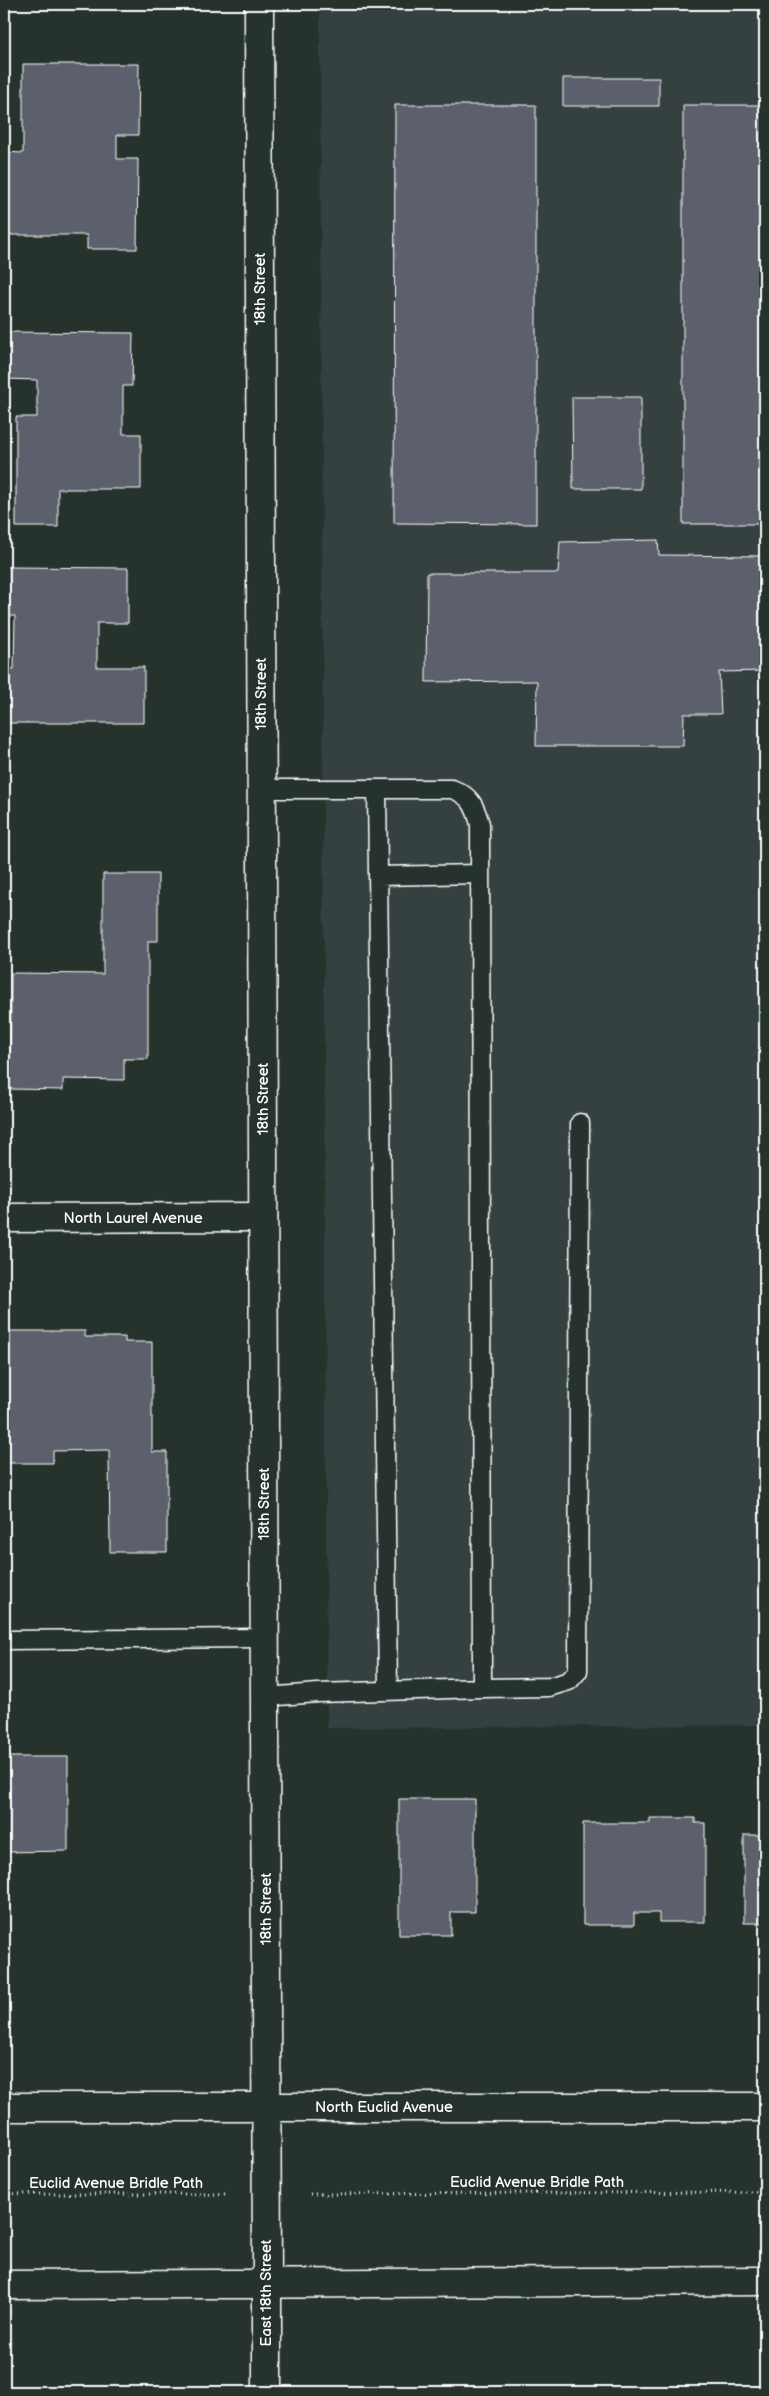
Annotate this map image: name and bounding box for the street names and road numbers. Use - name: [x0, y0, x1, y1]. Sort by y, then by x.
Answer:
- street label: 18th Street: [251, 252, 270, 325]
- street label: 18th Street: [252, 657, 271, 730]
- street label: 18th Street: [254, 1062, 273, 1135]
- street label: North Laurel Avenue: [63, 1209, 203, 1228]
- street label: 18th Street: [255, 1467, 274, 1540]
- street label: 18th Street: [257, 1872, 276, 1945]
- street label: North Euclid Avenue: [315, 2098, 453, 2117]
- street label: Euclid Avenue Bridle Path: [450, 2173, 624, 2192]
- street label: Euclid Avenue Bridle Path: [29, 2174, 203, 2193]
- street label: East 18th Street: [257, 2239, 276, 2346]

